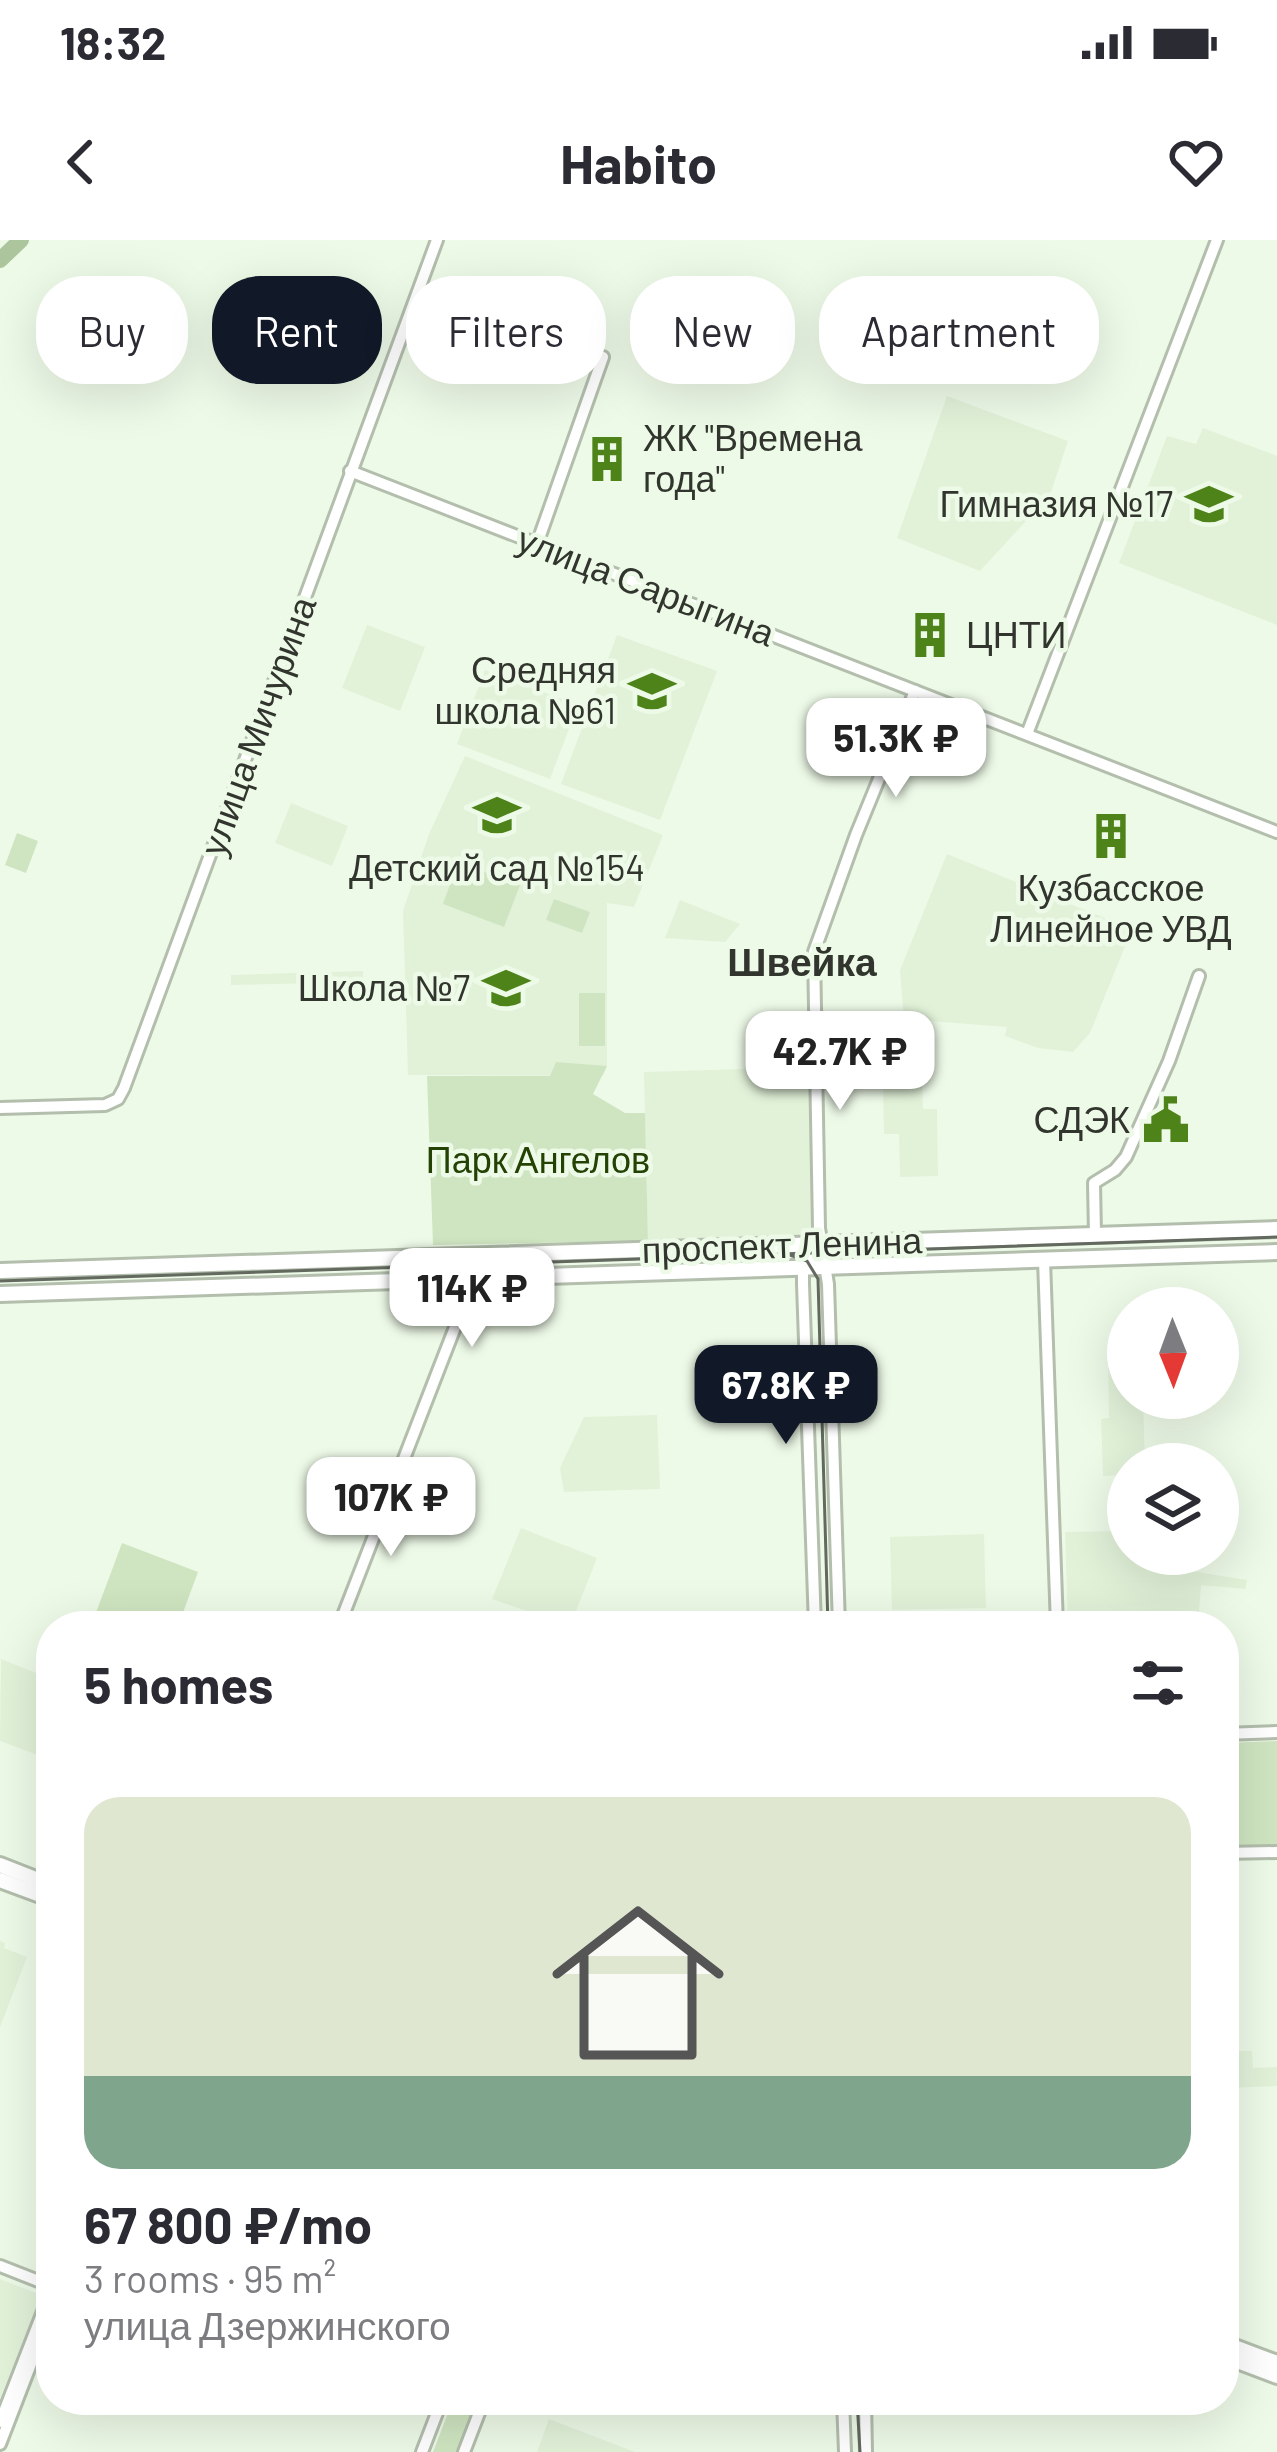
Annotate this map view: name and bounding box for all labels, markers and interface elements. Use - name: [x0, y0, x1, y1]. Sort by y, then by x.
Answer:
- text: 18:32: [60, 15, 166, 69]
- icon: back: [48, 129, 114, 195]
- icon: heart: [1163, 129, 1229, 195]
- text: Habito: [560, 130, 717, 195]
- chip: Buy: [36, 276, 188, 384]
- chip: Rent: [212, 276, 382, 384]
- chip: Filters: [406, 276, 606, 384]
- chip: New: [630, 276, 795, 384]
- chip: Apartment: [819, 276, 1099, 384]
- place label: ЖК "Времена года": [643, 415, 864, 500]
- building icon: ЖК "Времена года": [582, 434, 632, 484]
- school or university icon: Гимназия №17: [1184, 479, 1234, 529]
- place label: Гимназия №17: [940, 481, 1173, 524]
- street label: улица Сарыгина: [512, 516, 782, 655]
- street label: улица Мичурина: [190, 589, 325, 861]
- building icon: ЦНТИ: [905, 610, 955, 660]
- place label: ЦНТИ: [966, 612, 1067, 656]
- place label: Средняя школа №61: [434, 647, 616, 731]
- school or university icon: Средняя школа №61: [627, 666, 677, 716]
- pin: 51.3K ₽: [785, 698, 1007, 800]
- text: 51.3K ₽: [833, 713, 959, 760]
- school or university icon: Детский сад №154: [472, 790, 522, 840]
- building icon: Кузбасское Линейное УВД: [1086, 811, 1136, 861]
- place label: Детский сад №154: [349, 845, 645, 889]
- place label: Кузбасское Линейное УВД: [990, 865, 1232, 950]
- district label: Швейка: [727, 937, 877, 984]
- school or university icon: Школа №7: [481, 963, 531, 1013]
- place label: Школа №7: [298, 965, 470, 1008]
- pin: 42.7K ₽: [729, 1011, 951, 1113]
- text: 42.7K ₽: [773, 1026, 907, 1073]
- public building icon: СДЭК: [1141, 1095, 1191, 1145]
- place label: СДЭК: [1034, 1097, 1130, 1141]
- park label: Парк Ангелов: [426, 1137, 650, 1181]
- street label: проспект Ленина: [641, 1217, 924, 1271]
- pin: 114K ₽: [374, 1248, 570, 1350]
- text: 114K ₽: [416, 1263, 528, 1310]
- north arrow: [1107, 1287, 1239, 1419]
- map controls: [1107, 1287, 1239, 1575]
- pin: 67.8K ₽: [675, 1345, 897, 1447]
- text: 67.8K ₽: [722, 1360, 850, 1407]
- button: layers: [1107, 1443, 1239, 1575]
- pin: 107K ₽: [293, 1457, 489, 1559]
- text: 107K ₽: [334, 1472, 448, 1519]
- icon: filters: [1125, 1650, 1191, 1716]
- text: 5 homes: [84, 1653, 273, 1714]
- icon: home: [530, 1875, 746, 2091]
- text: 67 800 ₽/mo: [84, 2193, 372, 2254]
- text: 3 rooms · 95 m²: [84, 2254, 336, 2301]
- text: улица Дзержинского: [84, 2301, 451, 2348]

